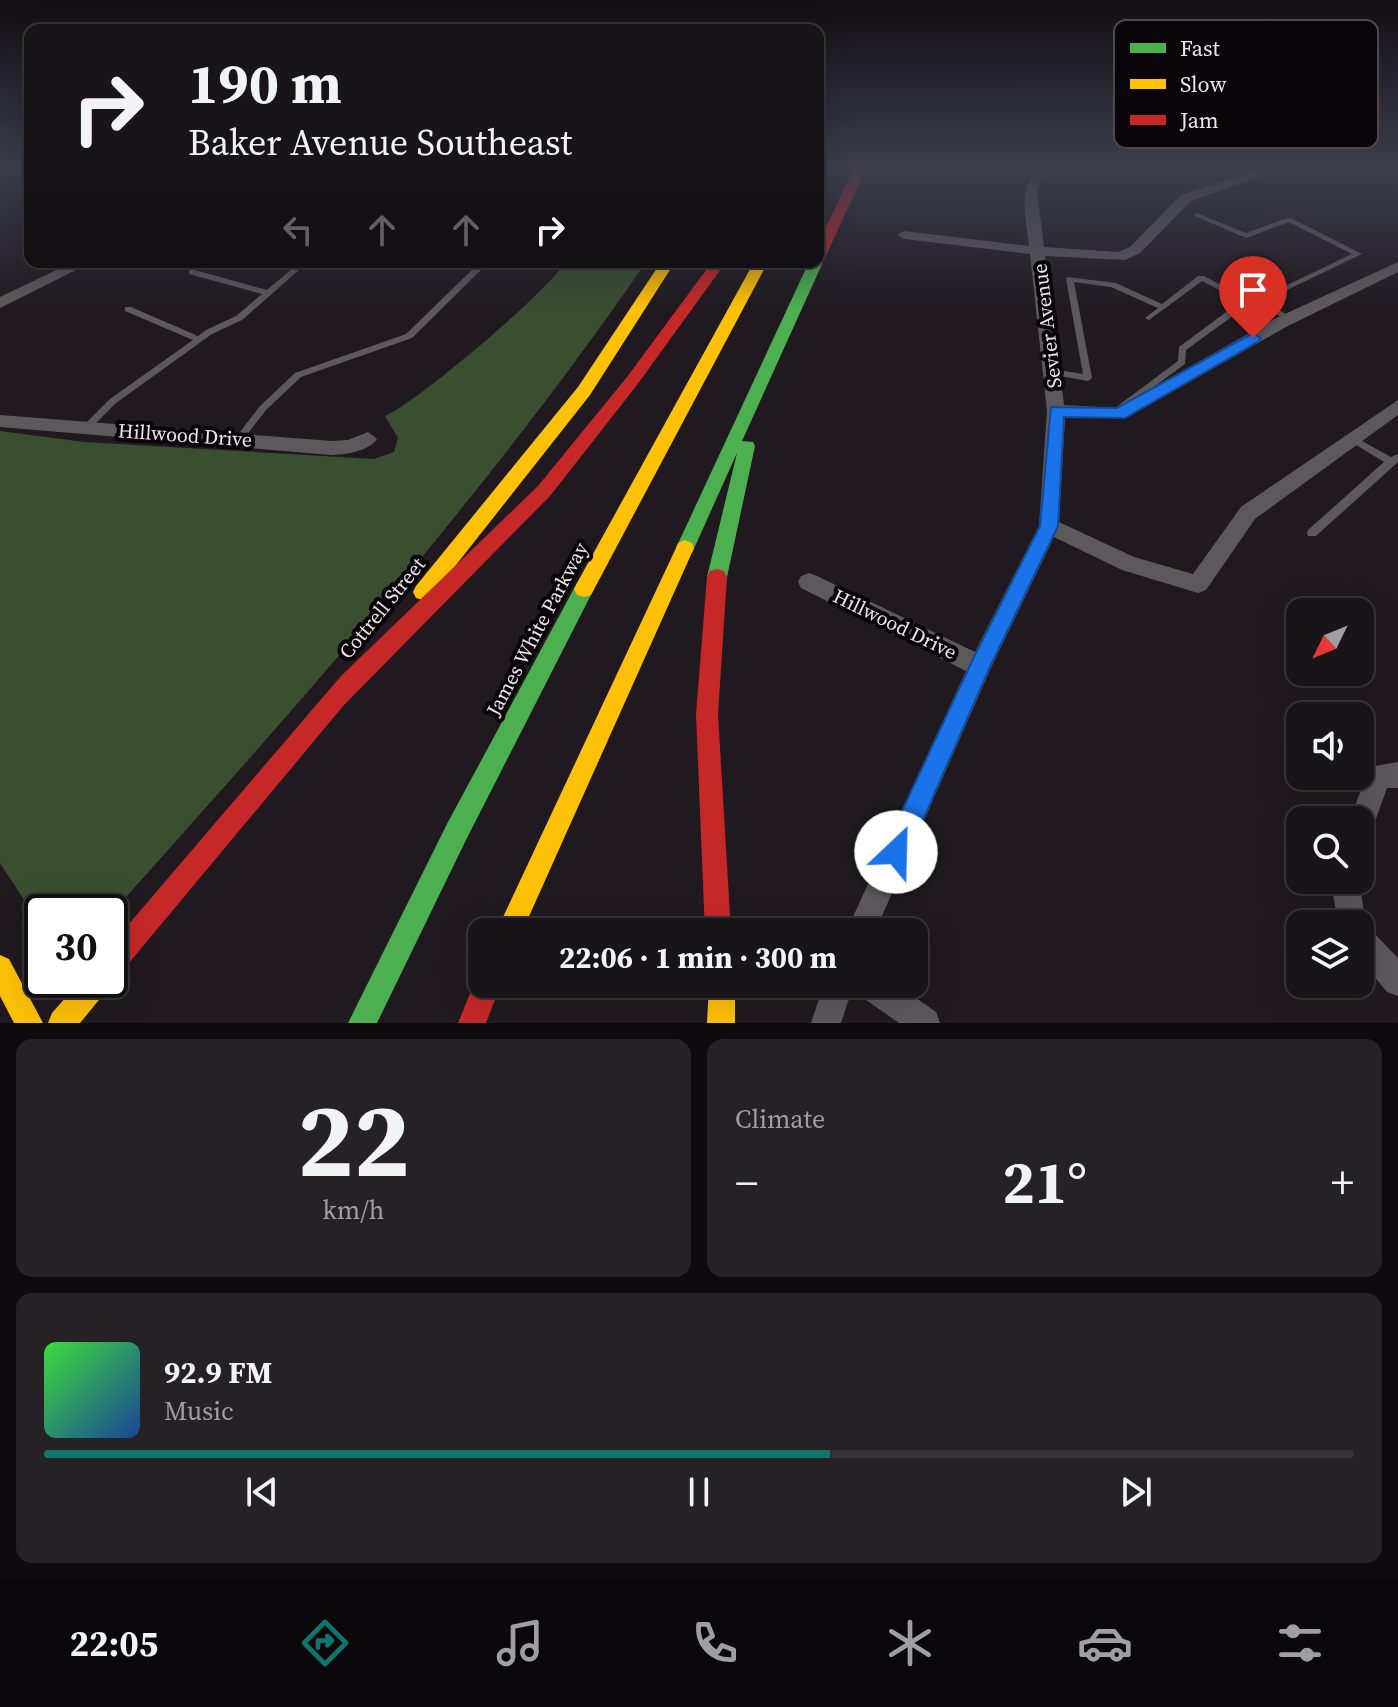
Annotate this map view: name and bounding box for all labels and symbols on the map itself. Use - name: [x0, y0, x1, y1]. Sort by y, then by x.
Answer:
- legend: [1114, 20, 1378, 148]
- text: Fast: [1180, 33, 1221, 63]
- text: Slow: [1180, 69, 1227, 99]
- text: Jam: [1179, 105, 1219, 135]
- pin: [1219, 256, 1287, 338]
- street label: Sevier Avenue: [1025, 262, 1069, 390]
- street label: Hillwood Drive: [117, 416, 253, 454]
- street label: James White Parkway: [479, 537, 595, 722]
- street label: Cottrell Street: [332, 551, 432, 665]
- street label: Hillwood Drive: [828, 582, 962, 666]
- north arrow: [1286, 598, 1374, 686]
- position arrow: [854, 810, 938, 894]
- speed limit sign: 30: [24, 894, 128, 998]

